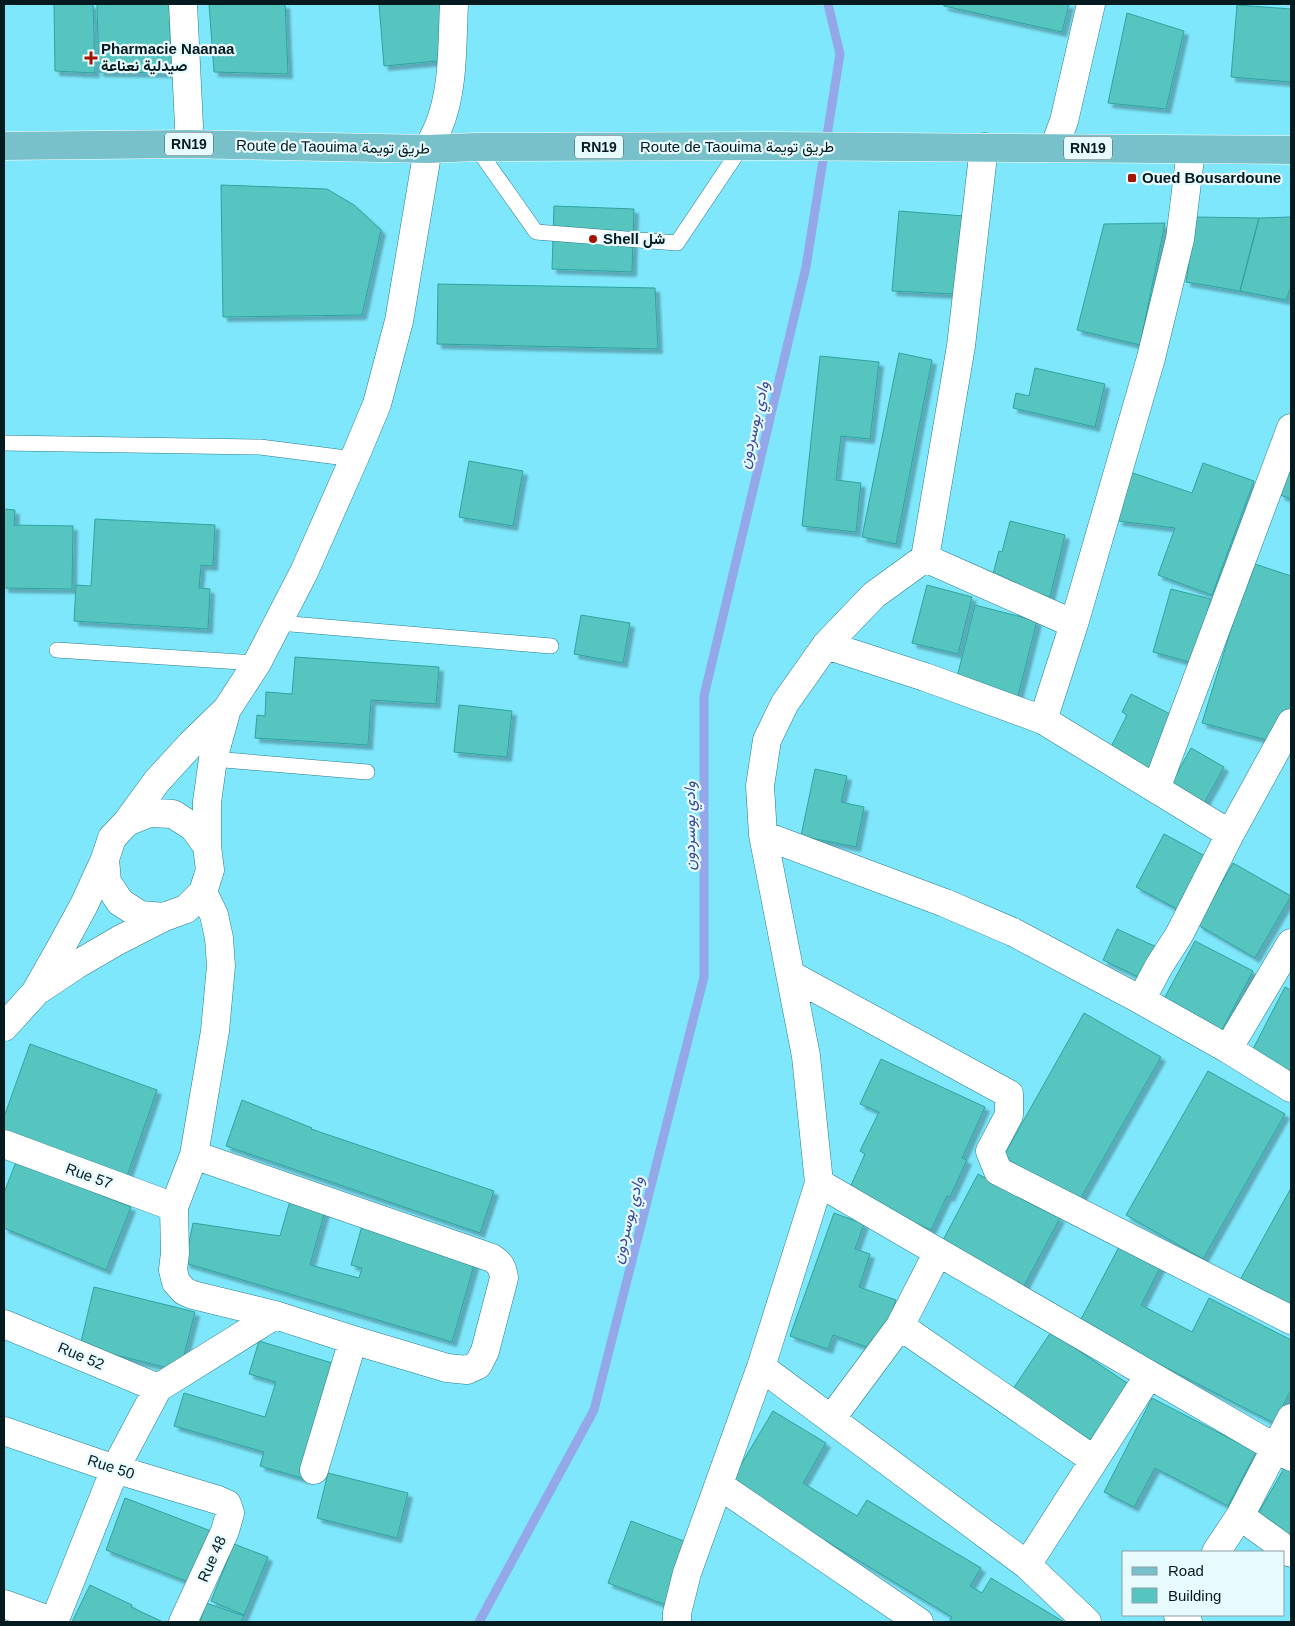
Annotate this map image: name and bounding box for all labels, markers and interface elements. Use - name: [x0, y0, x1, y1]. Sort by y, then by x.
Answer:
- place label: Pharmacie Naanaa صيدلية نعناعة: [101, 40, 235, 75]
- marker: Pharmacie Naanaa صيدلية نعناعة: [85, 52, 97, 64]
- road number: RN19: [165, 132, 213, 156]
- street label: Route de Taouima طريق تويمة: [236, 136, 430, 159]
- road number: RN19: [575, 136, 623, 158]
- road number: RN19: [1064, 136, 1112, 160]
- street label: Route de Taouima طريق تويمة: [640, 138, 834, 157]
- place label: Oued Bousardoune: [1142, 169, 1281, 186]
- marker: Oued Bousardoune: [1126, 172, 1138, 184]
- place label: Shell شل: [603, 230, 665, 248]
- marker: Shell شل: [587, 233, 599, 245]
- water label: وادي بوسردون: [735, 380, 777, 472]
- water label: وادي بوسردون: [681, 781, 703, 871]
- street label: Rue 57: [64, 1159, 115, 1192]
- water label: وادي بوسردون: [608, 1175, 651, 1267]
- street label: Rue 52: [56, 1338, 107, 1373]
- street label: Rue 50: [86, 1451, 137, 1482]
- street label: Rue 48: [194, 1533, 229, 1584]
- legend: [1122, 1551, 1285, 1616]
- text: Road: [1168, 1562, 1204, 1579]
- text: Building: [1168, 1587, 1221, 1604]

